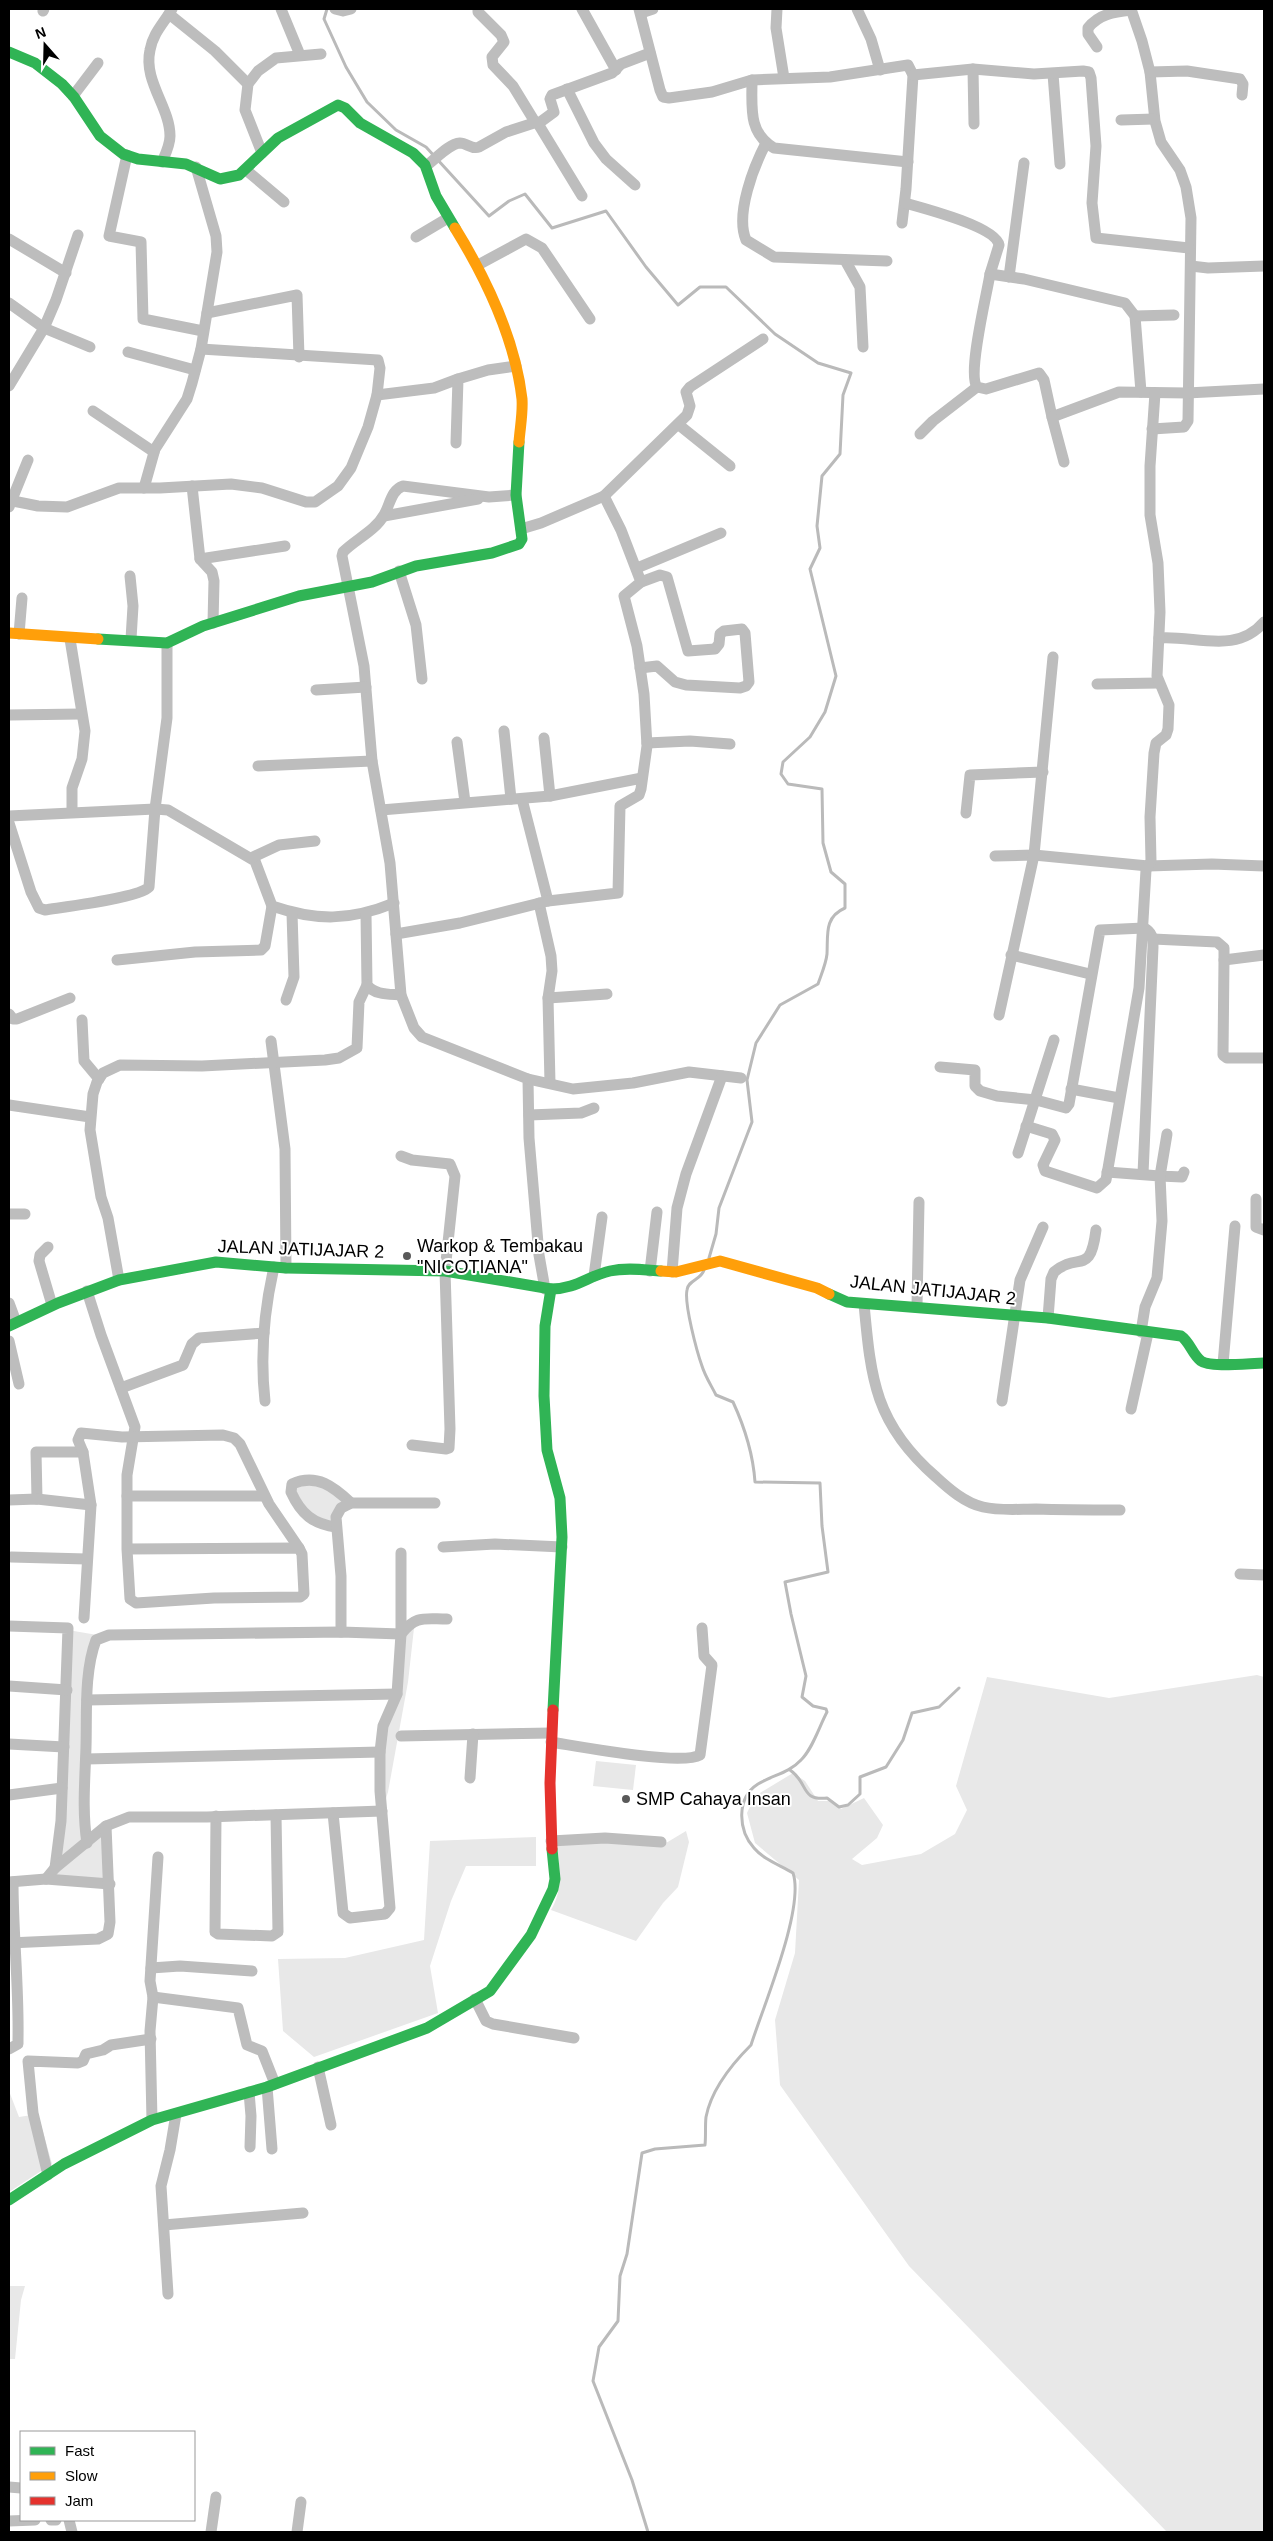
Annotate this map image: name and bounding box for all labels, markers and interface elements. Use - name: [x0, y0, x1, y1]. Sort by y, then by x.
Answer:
- north arrow: [20, 20, 70, 70]
- text: N: [33, 24, 48, 42]
- street label: JALAN JATIJAJAR 2: [217, 1236, 385, 1262]
- place label: Warkop & Tembakau "NICOTIANA": [417, 1236, 583, 1277]
- marker: Warkop & Tembakau "NICOTIANA": [401, 1250, 413, 1262]
- street label: JALAN JATIJAJAR 2: [849, 1271, 1017, 1309]
- place label: SMP Cahaya Insan: [636, 1789, 791, 1809]
- marker: SMP Cahaya Insan: [620, 1793, 632, 1805]
- legend: [20, 2431, 195, 2521]
- text: Fast: [65, 2442, 95, 2459]
- text: Slow: [65, 2467, 98, 2484]
- text: Jam: [65, 2492, 93, 2509]

